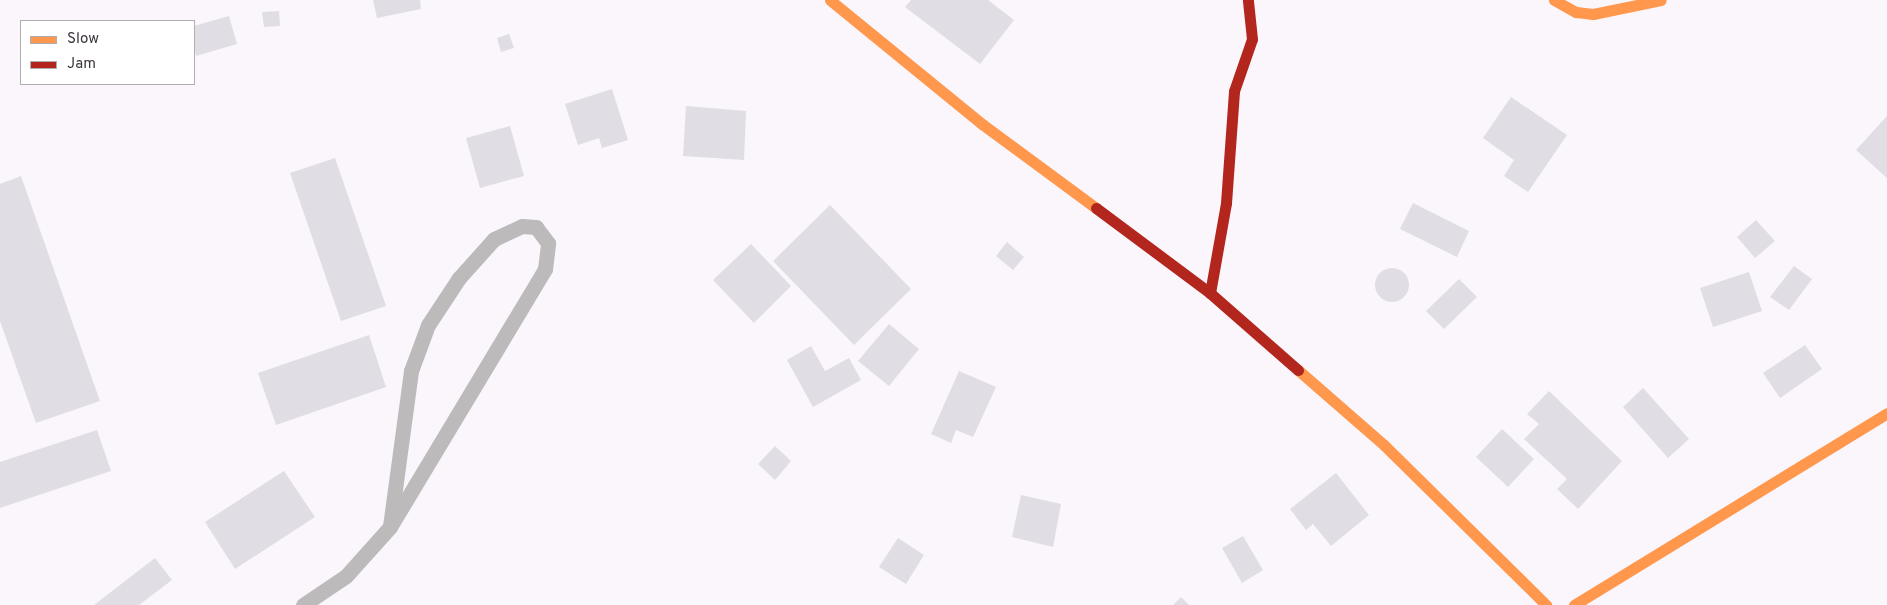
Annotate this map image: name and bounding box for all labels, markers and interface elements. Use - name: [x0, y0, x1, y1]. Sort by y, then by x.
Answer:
- legend: [20, 20, 195, 85]
- text: Slow: [67, 30, 99, 49]
- text: Jam: [67, 55, 96, 74]

